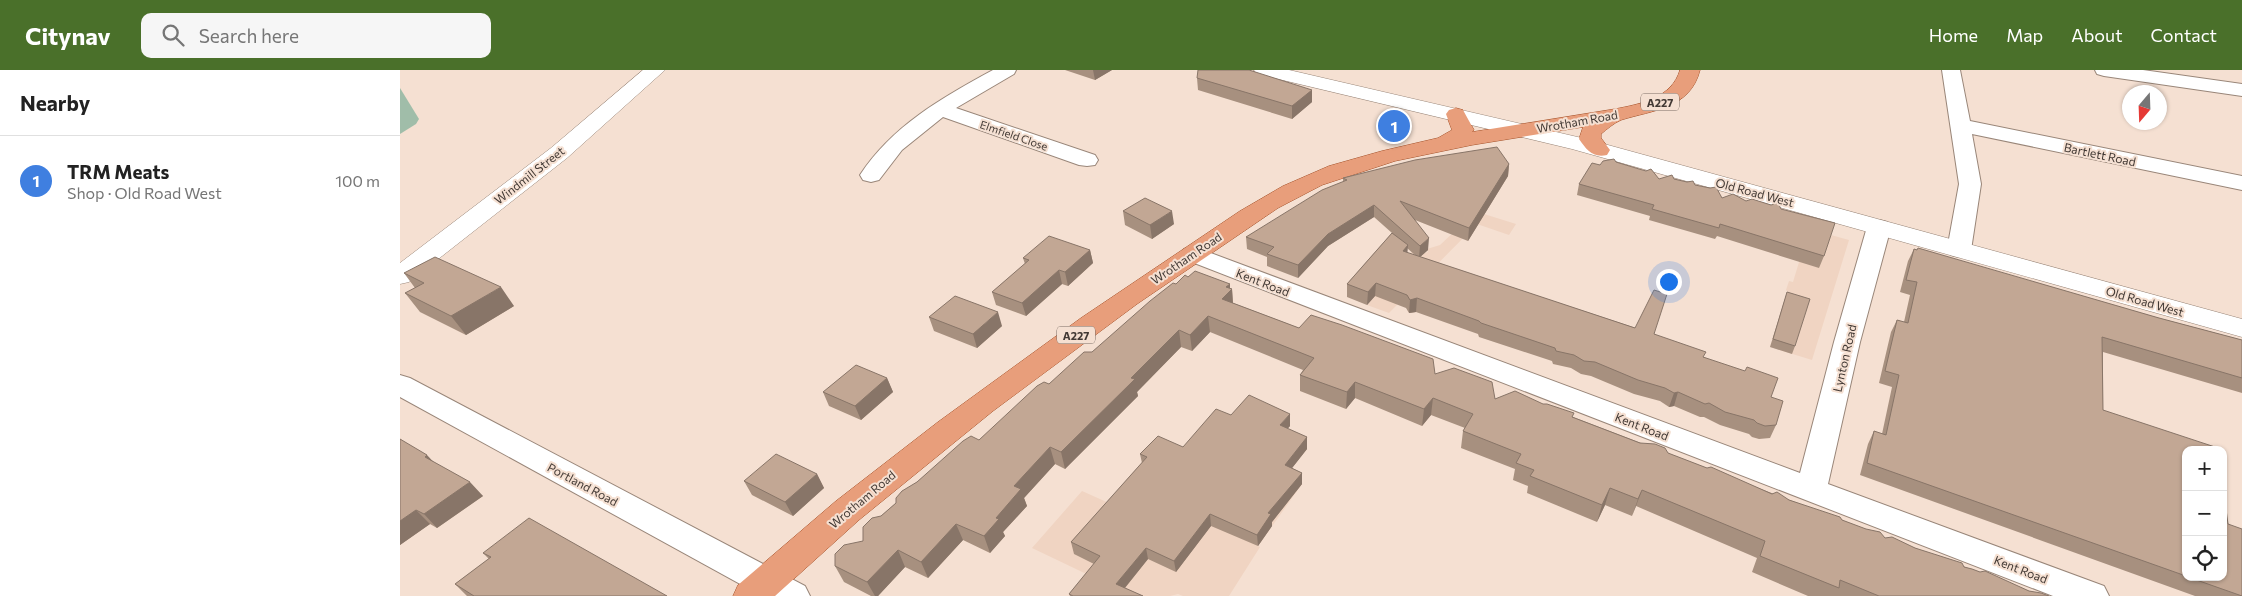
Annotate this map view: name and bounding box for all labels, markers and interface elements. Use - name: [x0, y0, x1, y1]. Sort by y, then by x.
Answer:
- search box: [141, 13, 491, 58]
- text: Citynav: [25, 21, 111, 50]
- icon: search: [159, 21, 187, 49]
- text: Search here: [199, 24, 299, 47]
- text: Home: [1929, 24, 1978, 46]
- text: Map: [2006, 24, 2043, 46]
- text: About: [2071, 24, 2123, 46]
- text: Contact: [2151, 24, 2217, 46]
- north arrow: [2122, 85, 2167, 130]
- text: Nearby: [20, 90, 90, 115]
- road number: A227: [1641, 94, 1679, 111]
- pin: 1: [1378, 107, 1410, 145]
- street label: Wrotham Road: [1535, 107, 1619, 135]
- street label: Elmfield Close: [978, 117, 1050, 153]
- street label: Bartlett Road: [2063, 140, 2137, 168]
- street label: Windmill Street: [491, 143, 567, 207]
- text: TRM Meats: [67, 160, 169, 183]
- text: 1: [32, 171, 40, 190]
- text: 100 m: [335, 171, 380, 190]
- street label: Old Road West: [1714, 175, 1796, 209]
- text: Shop · Old Road West: [67, 183, 222, 202]
- street label: Wrotham Road: [1148, 229, 1224, 287]
- street label: Kent Road: [1234, 265, 1292, 299]
- your location: [1656, 269, 1682, 295]
- street label: Old Road West: [2104, 283, 2186, 319]
- street label: Lynton Road: [1829, 323, 1859, 393]
- road number: A227: [1057, 326, 1095, 344]
- street label: Kent Road: [1613, 409, 1671, 443]
- map controls: [2182, 446, 2227, 581]
- button: +: [2182, 446, 2227, 491]
- street label: Portland Road: [545, 460, 621, 508]
- street label: Wrotham Road: [826, 467, 898, 531]
- button: −: [2182, 491, 2227, 536]
- button: locate: [2182, 536, 2227, 581]
- street label: Kent Road: [1992, 552, 2050, 586]

